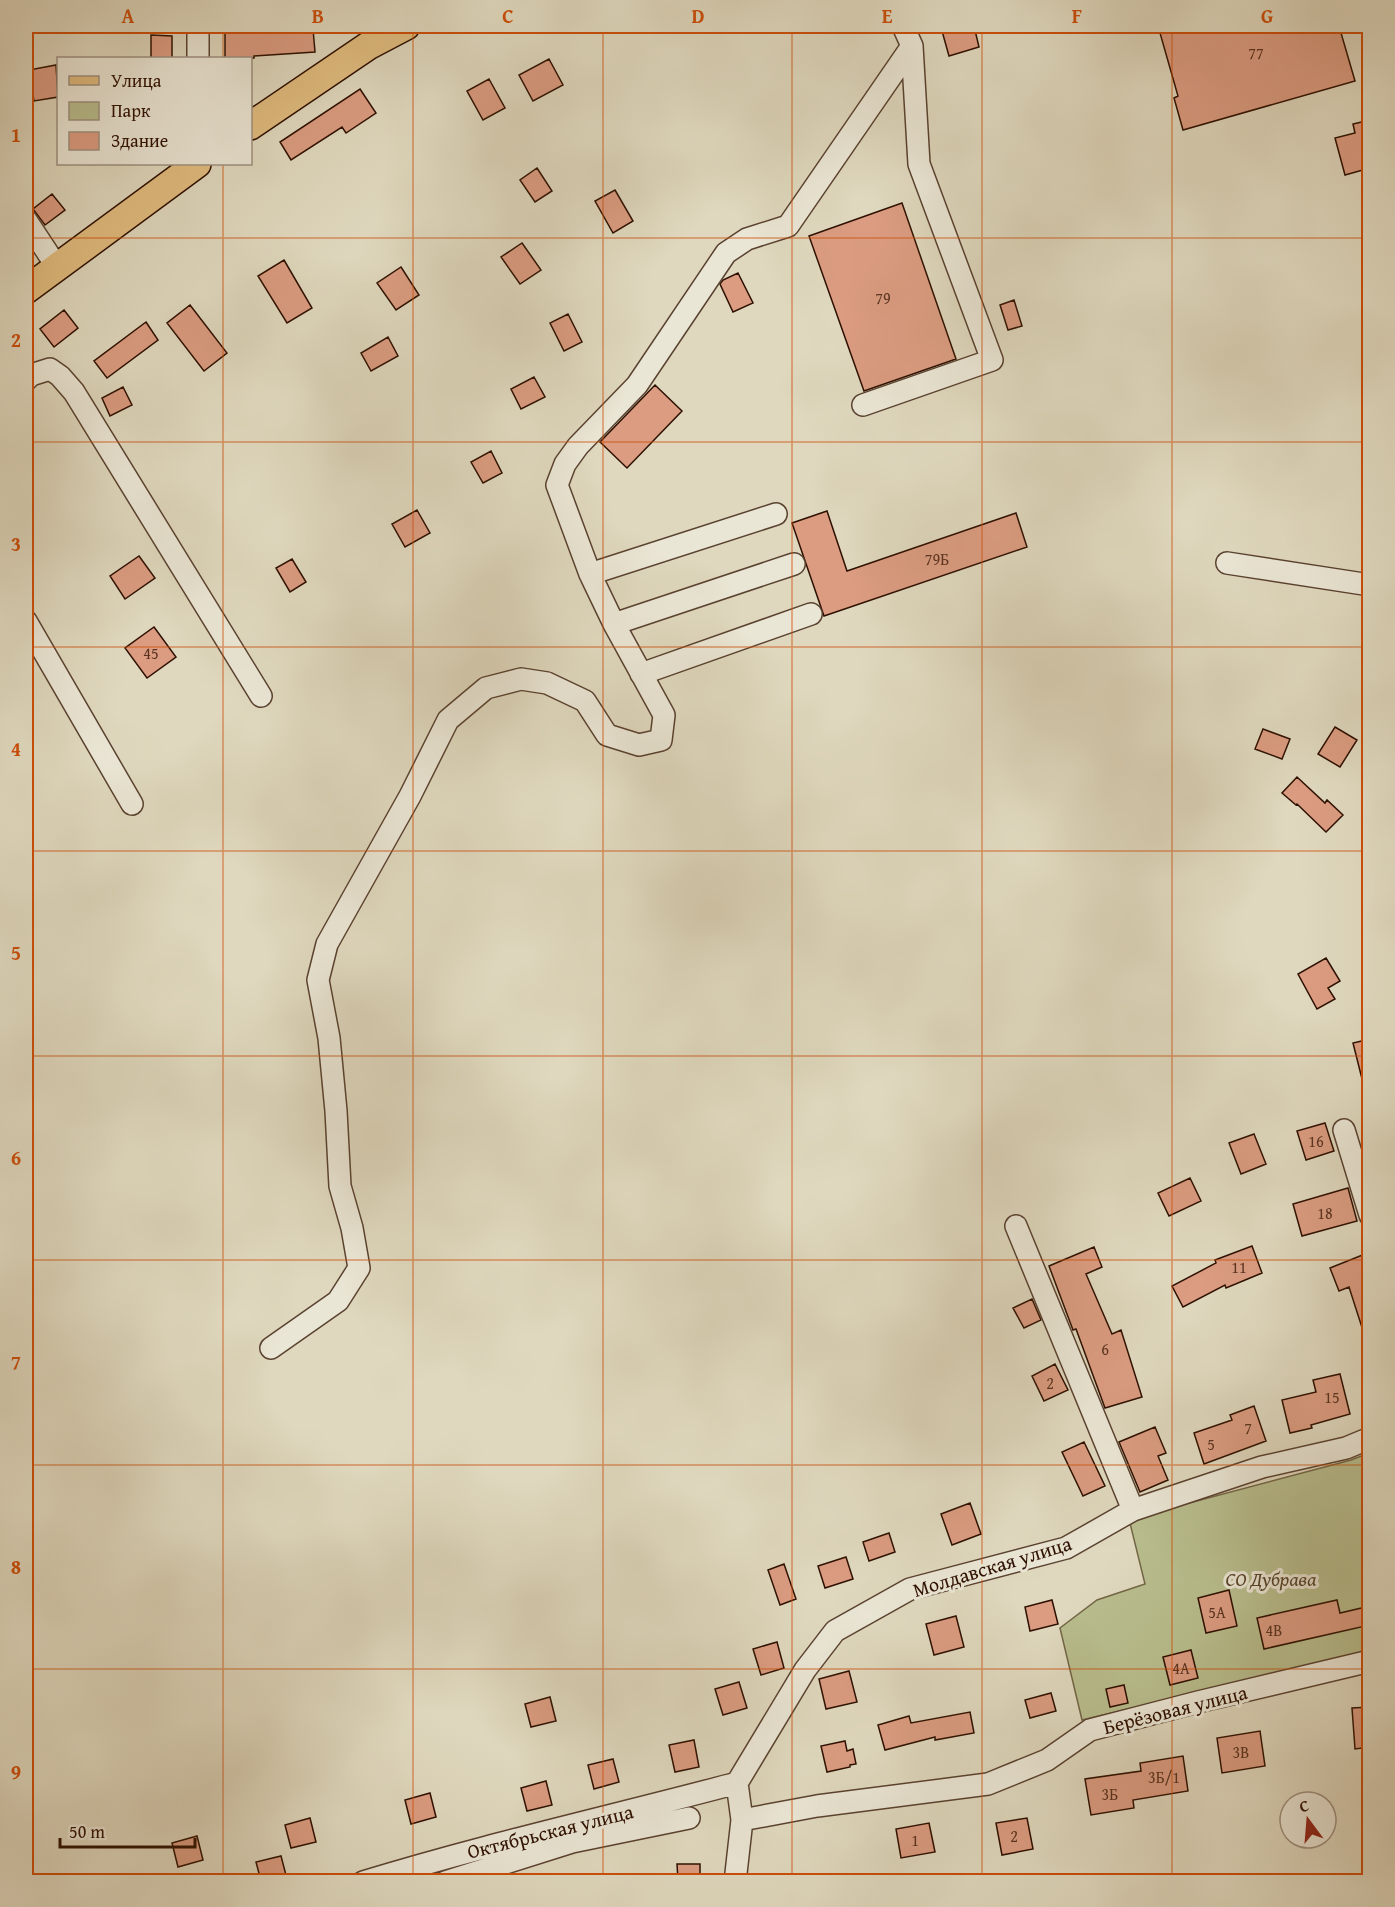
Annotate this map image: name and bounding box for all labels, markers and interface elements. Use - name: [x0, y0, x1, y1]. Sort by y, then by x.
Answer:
- text: A: [122, 1, 135, 30]
- text: B: [312, 1, 324, 30]
- text: C: [502, 1, 514, 30]
- text: D: [691, 1, 705, 30]
- text: E: [882, 1, 893, 30]
- text: F: [1072, 1, 1082, 30]
- text: G: [1261, 1, 1273, 30]
- house number: 77: [1248, 41, 1264, 65]
- legend: [57, 57, 252, 165]
- text: Улица: [111, 67, 162, 94]
- text: Парк: [111, 97, 151, 124]
- text: 1: [11, 120, 21, 149]
- text: Здание: [111, 127, 168, 154]
- house number: 79: [875, 286, 891, 310]
- text: 2: [11, 325, 21, 354]
- text: 3: [11, 529, 21, 558]
- house number: 79Б: [925, 547, 949, 571]
- house number: 45: [143, 641, 159, 665]
- text: 4: [11, 734, 21, 763]
- text: 5: [11, 938, 21, 967]
- house number: 16: [1308, 1129, 1324, 1153]
- text: 6: [11, 1143, 21, 1172]
- house number: 18: [1317, 1201, 1333, 1225]
- house number: 11: [1231, 1255, 1247, 1279]
- house number: 6: [1101, 1337, 1109, 1361]
- text: 7: [11, 1347, 21, 1376]
- house number: 2: [1046, 1371, 1054, 1395]
- house number: 15: [1324, 1385, 1340, 1409]
- house number: 7: [1244, 1416, 1252, 1440]
- house number: 5: [1207, 1432, 1215, 1456]
- street label: Молдавская улица: [909, 1528, 1075, 1604]
- text: 8: [11, 1552, 21, 1581]
- park label: СО Дубрава: [1226, 1564, 1317, 1593]
- house number: 5А: [1208, 1600, 1226, 1624]
- house number: 4В: [1266, 1618, 1282, 1642]
- house number: 4А: [1172, 1656, 1190, 1680]
- street label: Берёзовая улица: [1100, 1677, 1251, 1741]
- house number: 3В: [1233, 1740, 1249, 1764]
- text: 9: [11, 1757, 21, 1786]
- house number: 3Б/1: [1148, 1765, 1180, 1789]
- house number: 3Б: [1102, 1782, 1118, 1806]
- north arrow: [1278, 1790, 1338, 1850]
- text: С: [1296, 1793, 1312, 1818]
- street label: Октябрьская улица: [464, 1796, 637, 1866]
- scale bar: [60, 1811, 195, 1849]
- text: 50 m: [69, 1818, 105, 1845]
- house number: 2: [1010, 1824, 1018, 1848]
- house number: 1: [911, 1828, 919, 1852]

